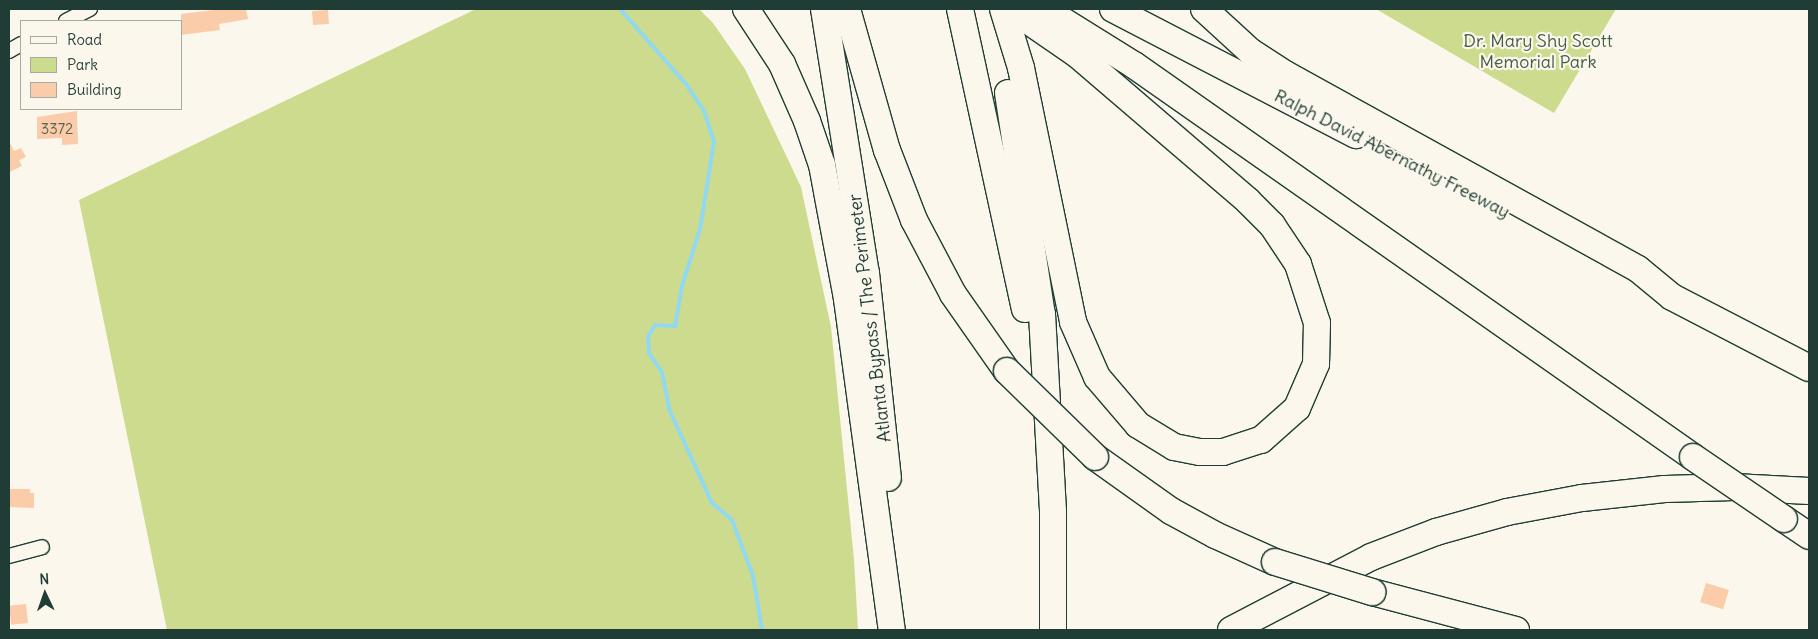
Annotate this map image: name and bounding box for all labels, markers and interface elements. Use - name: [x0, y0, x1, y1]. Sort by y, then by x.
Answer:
- legend: [20, 20, 182, 110]
- text: Road: [67, 30, 102, 49]
- park label: Dr. Mary Shy Scott Memorial Park: [1463, 31, 1613, 74]
- text: Park: [67, 55, 98, 74]
- text: Building: [67, 80, 122, 99]
- street label: Ralph David Abernathy Freeway: [1271, 85, 1513, 223]
- house number: 3372: [41, 120, 73, 138]
- street label: Atlanta Bypass / The Perimeter: [844, 193, 896, 443]
- north arrow: [20, 569, 70, 619]
- text: N: [39, 570, 50, 588]

